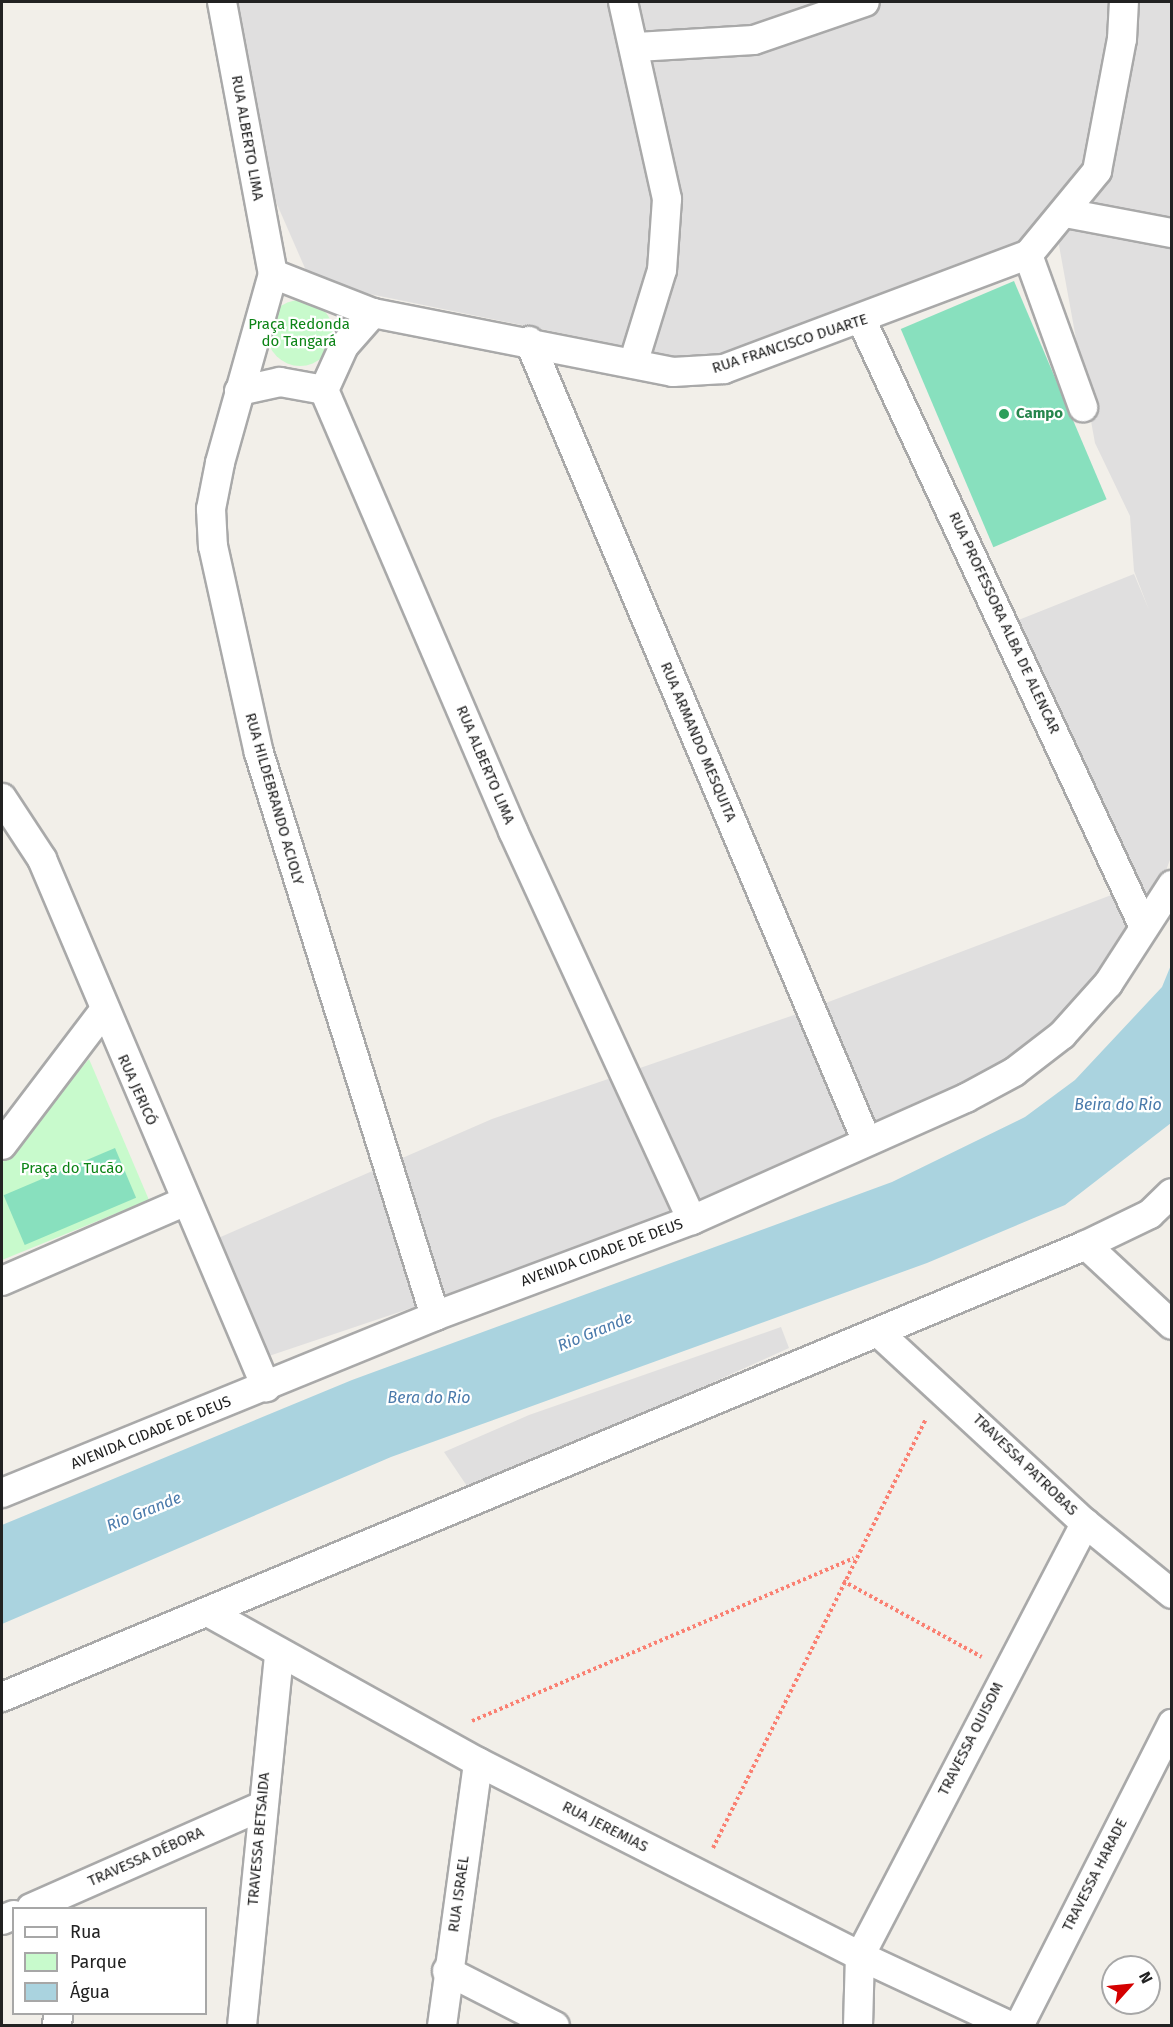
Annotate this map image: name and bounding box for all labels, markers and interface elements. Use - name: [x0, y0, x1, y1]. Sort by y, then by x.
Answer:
- street label: RUA ALBERTO LIMA: [227, 74, 267, 202]
- street label: RUA FRANCISCO DUARTE: [710, 310, 870, 378]
- park label: Praça Redonda do Tangará: [248, 315, 350, 350]
- place label: Campo: [1016, 405, 1063, 423]
- marker: Campo: [997, 407, 1011, 421]
- street label: RUA PROFESSORA ALBA DE ALENCAR: [945, 509, 1063, 737]
- street label: RUA ARMANDO MESQUITA: [656, 660, 740, 824]
- street label: RUA ALBERTO LIMA: [452, 703, 518, 827]
- street label: RUA HILDEBRANDO ACIOLY: [241, 711, 307, 887]
- street label: RUA JERICÓ: [113, 1052, 161, 1128]
- water label: Beira do Rio: [1074, 1095, 1162, 1115]
- park label: Praça do Tucão: [21, 1160, 123, 1178]
- street label: AVENIDA CIDADE DE DEUS: [518, 1215, 686, 1291]
- water label: Rio Grande: [555, 1308, 635, 1356]
- water label: Bera do Rio: [388, 1388, 470, 1408]
- street label: AVENIDA CIDADE DE DEUS: [68, 1393, 234, 1473]
- street label: TRAVESSA PATROBAS: [969, 1410, 1081, 1520]
- water label: Rio Grande: [104, 1488, 184, 1536]
- street label: TRAVESSA QUISOM: [935, 1679, 1007, 1799]
- street label: TRAVESSA BETSAIDA: [244, 1772, 274, 1906]
- street label: RUA JEREMIAS: [559, 1798, 651, 1856]
- street label: TRAVESSA HARADE: [1059, 1816, 1131, 1934]
- street label: TRAVESSA DÉBORA: [85, 1823, 207, 1891]
- street label: RUA ISRAEL: [445, 1855, 473, 1933]
- legend: [12, 1907, 207, 2015]
- text: Rua: [70, 1921, 101, 1943]
- text: Parque: [70, 1951, 127, 1973]
- north arrow: [1101, 1955, 1161, 2015]
- text: N: [1135, 1968, 1157, 1987]
- text: Água: [70, 1981, 110, 2003]

